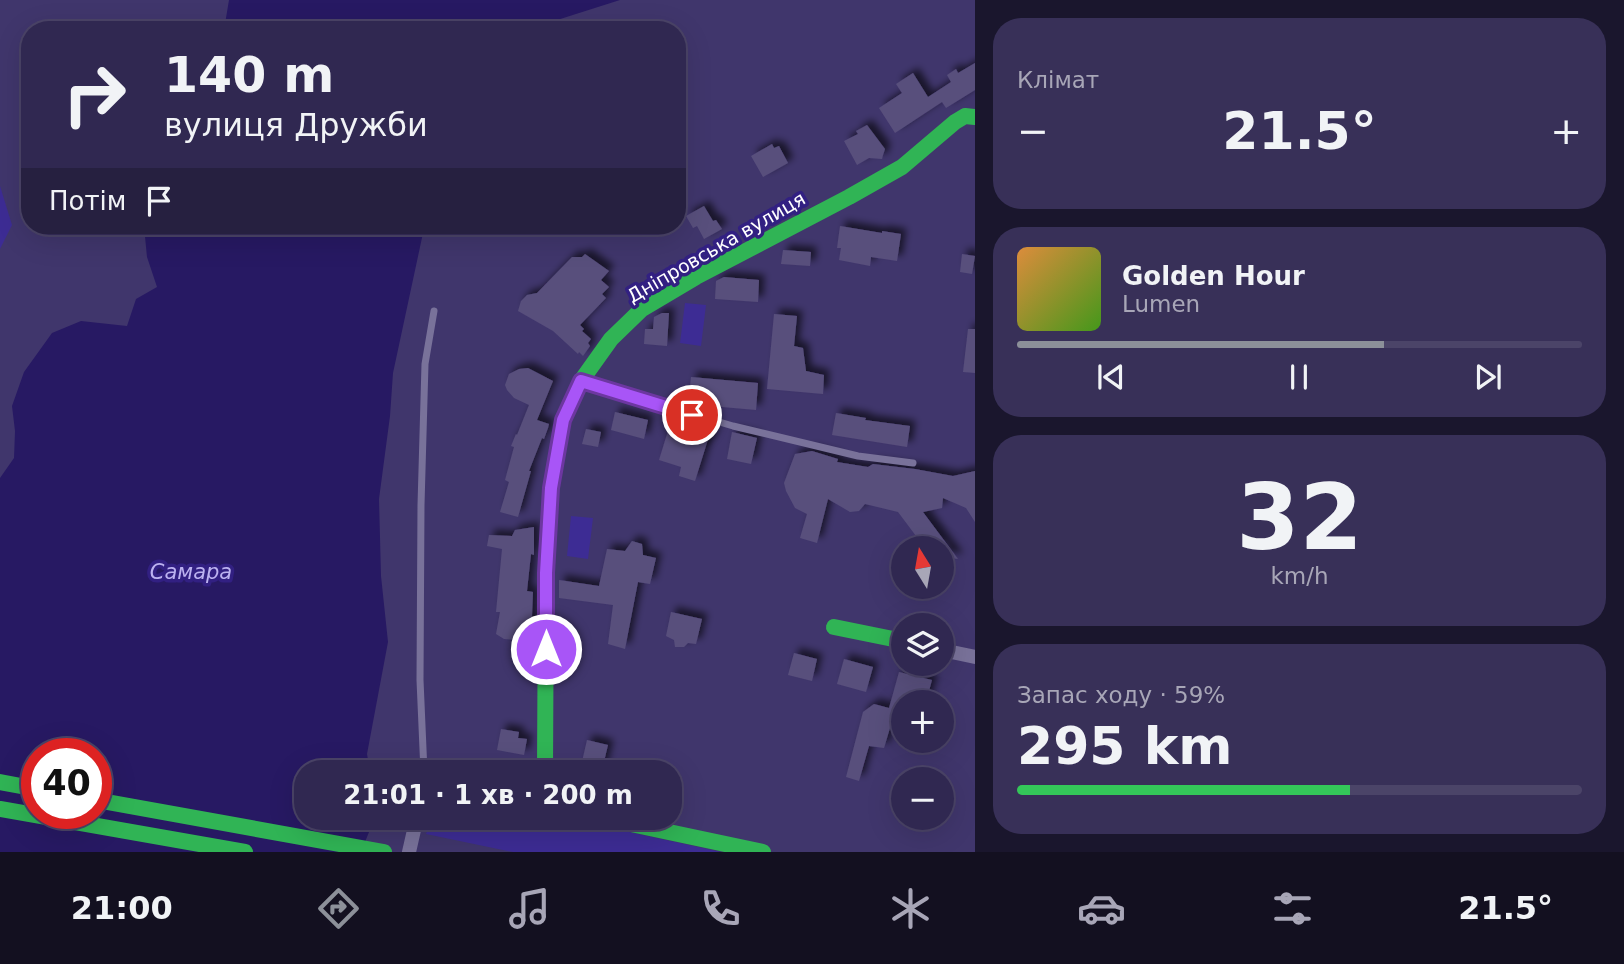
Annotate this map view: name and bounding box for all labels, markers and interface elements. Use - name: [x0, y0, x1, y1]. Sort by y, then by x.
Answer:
- text: 140 m: [164, 47, 334, 104]
- icon: right: [49, 49, 140, 140]
- text: Клімат: [1017, 67, 1099, 93]
- text: 21.5°: [1222, 101, 1377, 161]
- text: вулиця Дружби: [164, 106, 428, 144]
- text: −: [1017, 109, 1049, 153]
- text: +: [1550, 109, 1582, 153]
- icon: arrive: [140, 182, 178, 220]
- text: Потім: [49, 186, 126, 216]
- street label: Дніпровська вулиця: [623, 187, 809, 307]
- text: Golden Hour: [1122, 261, 1305, 291]
- text: Lumen: [1122, 291, 1200, 317]
- icon: previous: [1092, 358, 1130, 396]
- icon: pause: [1280, 358, 1318, 396]
- icon: next: [1469, 358, 1507, 396]
- pin: [662, 385, 722, 445]
- icon: arrive: [673, 396, 711, 434]
- text: 32: [1236, 465, 1363, 570]
- north arrow: [891, 536, 954, 598]
- map controls: [891, 536, 954, 830]
- water label: Самара: [150, 560, 232, 584]
- text: km/h: [1270, 563, 1329, 589]
- position arrow: [509, 612, 583, 686]
- button: layers: [891, 613, 954, 676]
- text: Запас ходу · 59%: [1017, 682, 1225, 708]
- button: +: [891, 690, 954, 753]
- text: 295 km: [1017, 716, 1232, 776]
- speed limit sign: 40: [21, 738, 112, 829]
- button: −: [891, 767, 954, 830]
- text: 21:01 · 1 хв · 200 m: [343, 780, 633, 810]
- icon: directions: [314, 884, 363, 933]
- icon: music: [505, 884, 554, 933]
- icon: phone: [696, 884, 745, 933]
- icon: climate: [886, 884, 935, 933]
- icon: car: [1077, 884, 1126, 933]
- icon: filters: [1268, 884, 1317, 933]
- text: 21:00: [71, 889, 173, 927]
- text: 21.5°: [1458, 889, 1553, 927]

